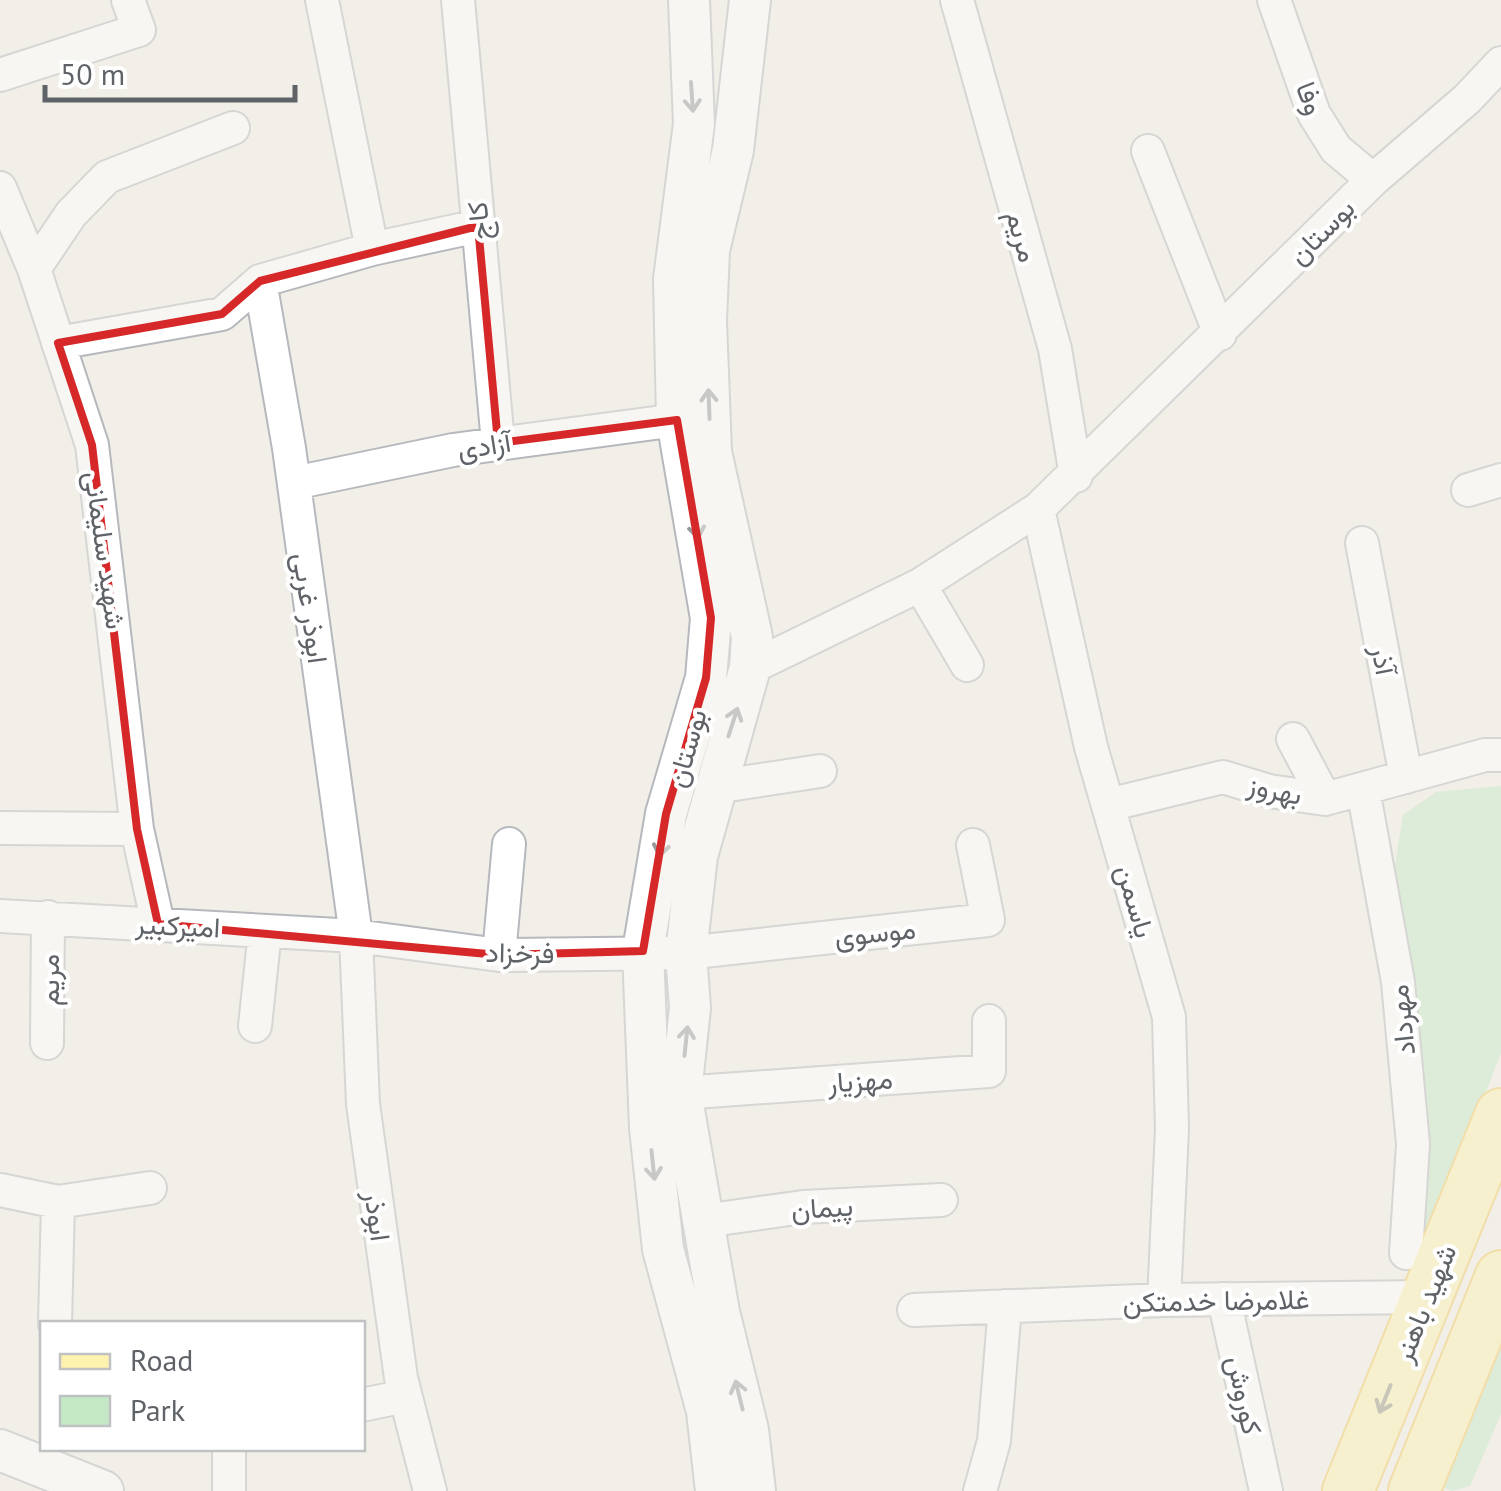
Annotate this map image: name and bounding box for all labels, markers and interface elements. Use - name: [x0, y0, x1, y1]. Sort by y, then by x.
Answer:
- scale bar: [45, 40, 295, 102]
- text: 50 m: [60, 54, 125, 93]
- street label: وفا: [1288, 76, 1334, 120]
- one-way arrow: [683, 81, 702, 113]
- street label: بوستان: [1280, 190, 1362, 272]
- street label: کاج: [458, 200, 499, 242]
- street label: مریم: [997, 206, 1048, 266]
- one-way arrow: [699, 389, 718, 421]
- street label: آزادی: [455, 422, 516, 467]
- street label: شهید سلیمانی: [77, 469, 135, 631]
- one-way arrow: [687, 507, 706, 540]
- street label: ابوذر غربی: [285, 550, 337, 666]
- street label: آذر: [1363, 641, 1405, 680]
- street label: بوستان: [657, 705, 715, 791]
- one-way arrow: [725, 706, 743, 738]
- street label: بهروز: [1243, 765, 1306, 813]
- one-way arrow: [652, 825, 671, 857]
- street label: یاسمن: [1108, 860, 1164, 942]
- street label: امیرکبیر: [134, 904, 221, 946]
- street label: موسوی: [832, 909, 918, 955]
- street label: فرخزاد: [485, 933, 555, 971]
- street label: مریم: [30, 954, 68, 1006]
- street label: مهرداد: [1379, 983, 1423, 1057]
- one-way arrow: [677, 1025, 696, 1058]
- street label: مهزیار: [825, 1059, 894, 1101]
- one-way arrow: [644, 1148, 663, 1180]
- street label: پیمان: [790, 1186, 854, 1229]
- street label: ابوذر: [356, 1188, 400, 1243]
- street label: شهید باهنر: [1383, 1239, 1464, 1368]
- street label: غلامرضا خدمتکن: [1122, 1280, 1310, 1320]
- legend: [40, 1321, 365, 1451]
- text: Road: [130, 1340, 194, 1379]
- street label: کوروش: [1219, 1352, 1271, 1438]
- one-way arrow: [729, 1380, 748, 1411]
- one-way arrow: [1375, 1383, 1393, 1414]
- text: Park: [130, 1390, 186, 1429]

